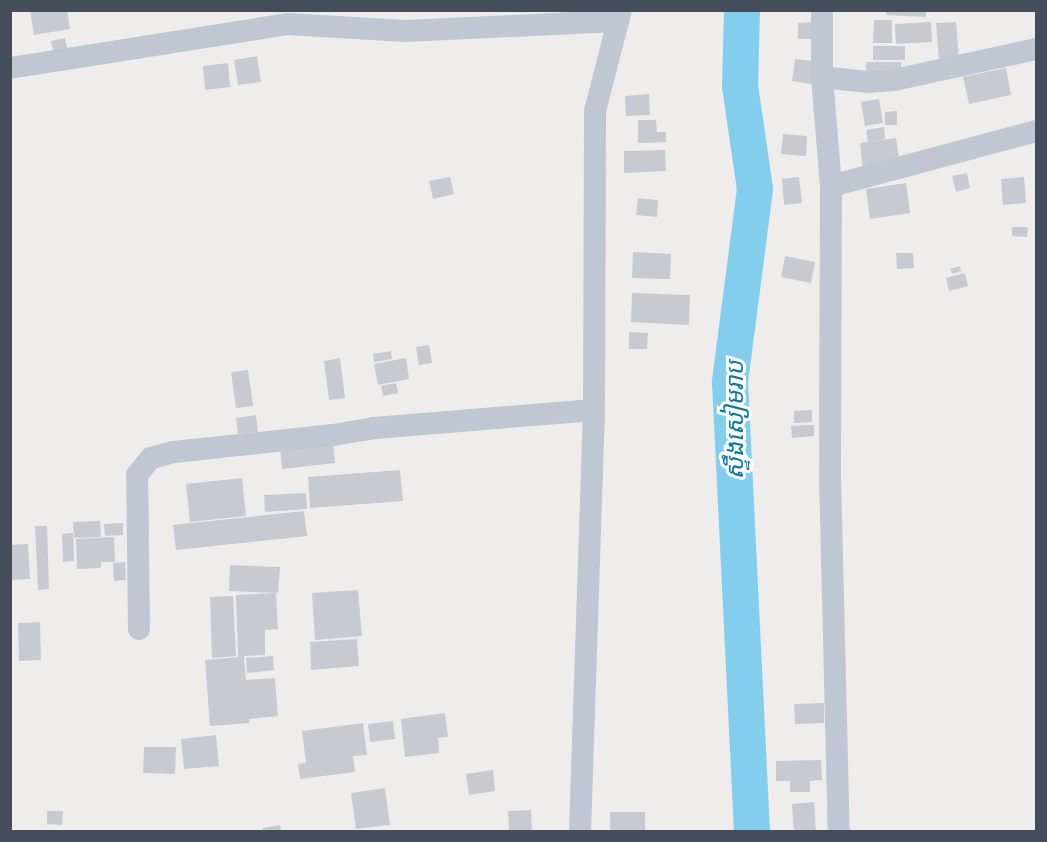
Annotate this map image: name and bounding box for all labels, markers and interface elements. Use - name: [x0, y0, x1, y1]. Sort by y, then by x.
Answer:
- water label: ស្ទឹងសៀមរាប: [721, 361, 749, 479]

